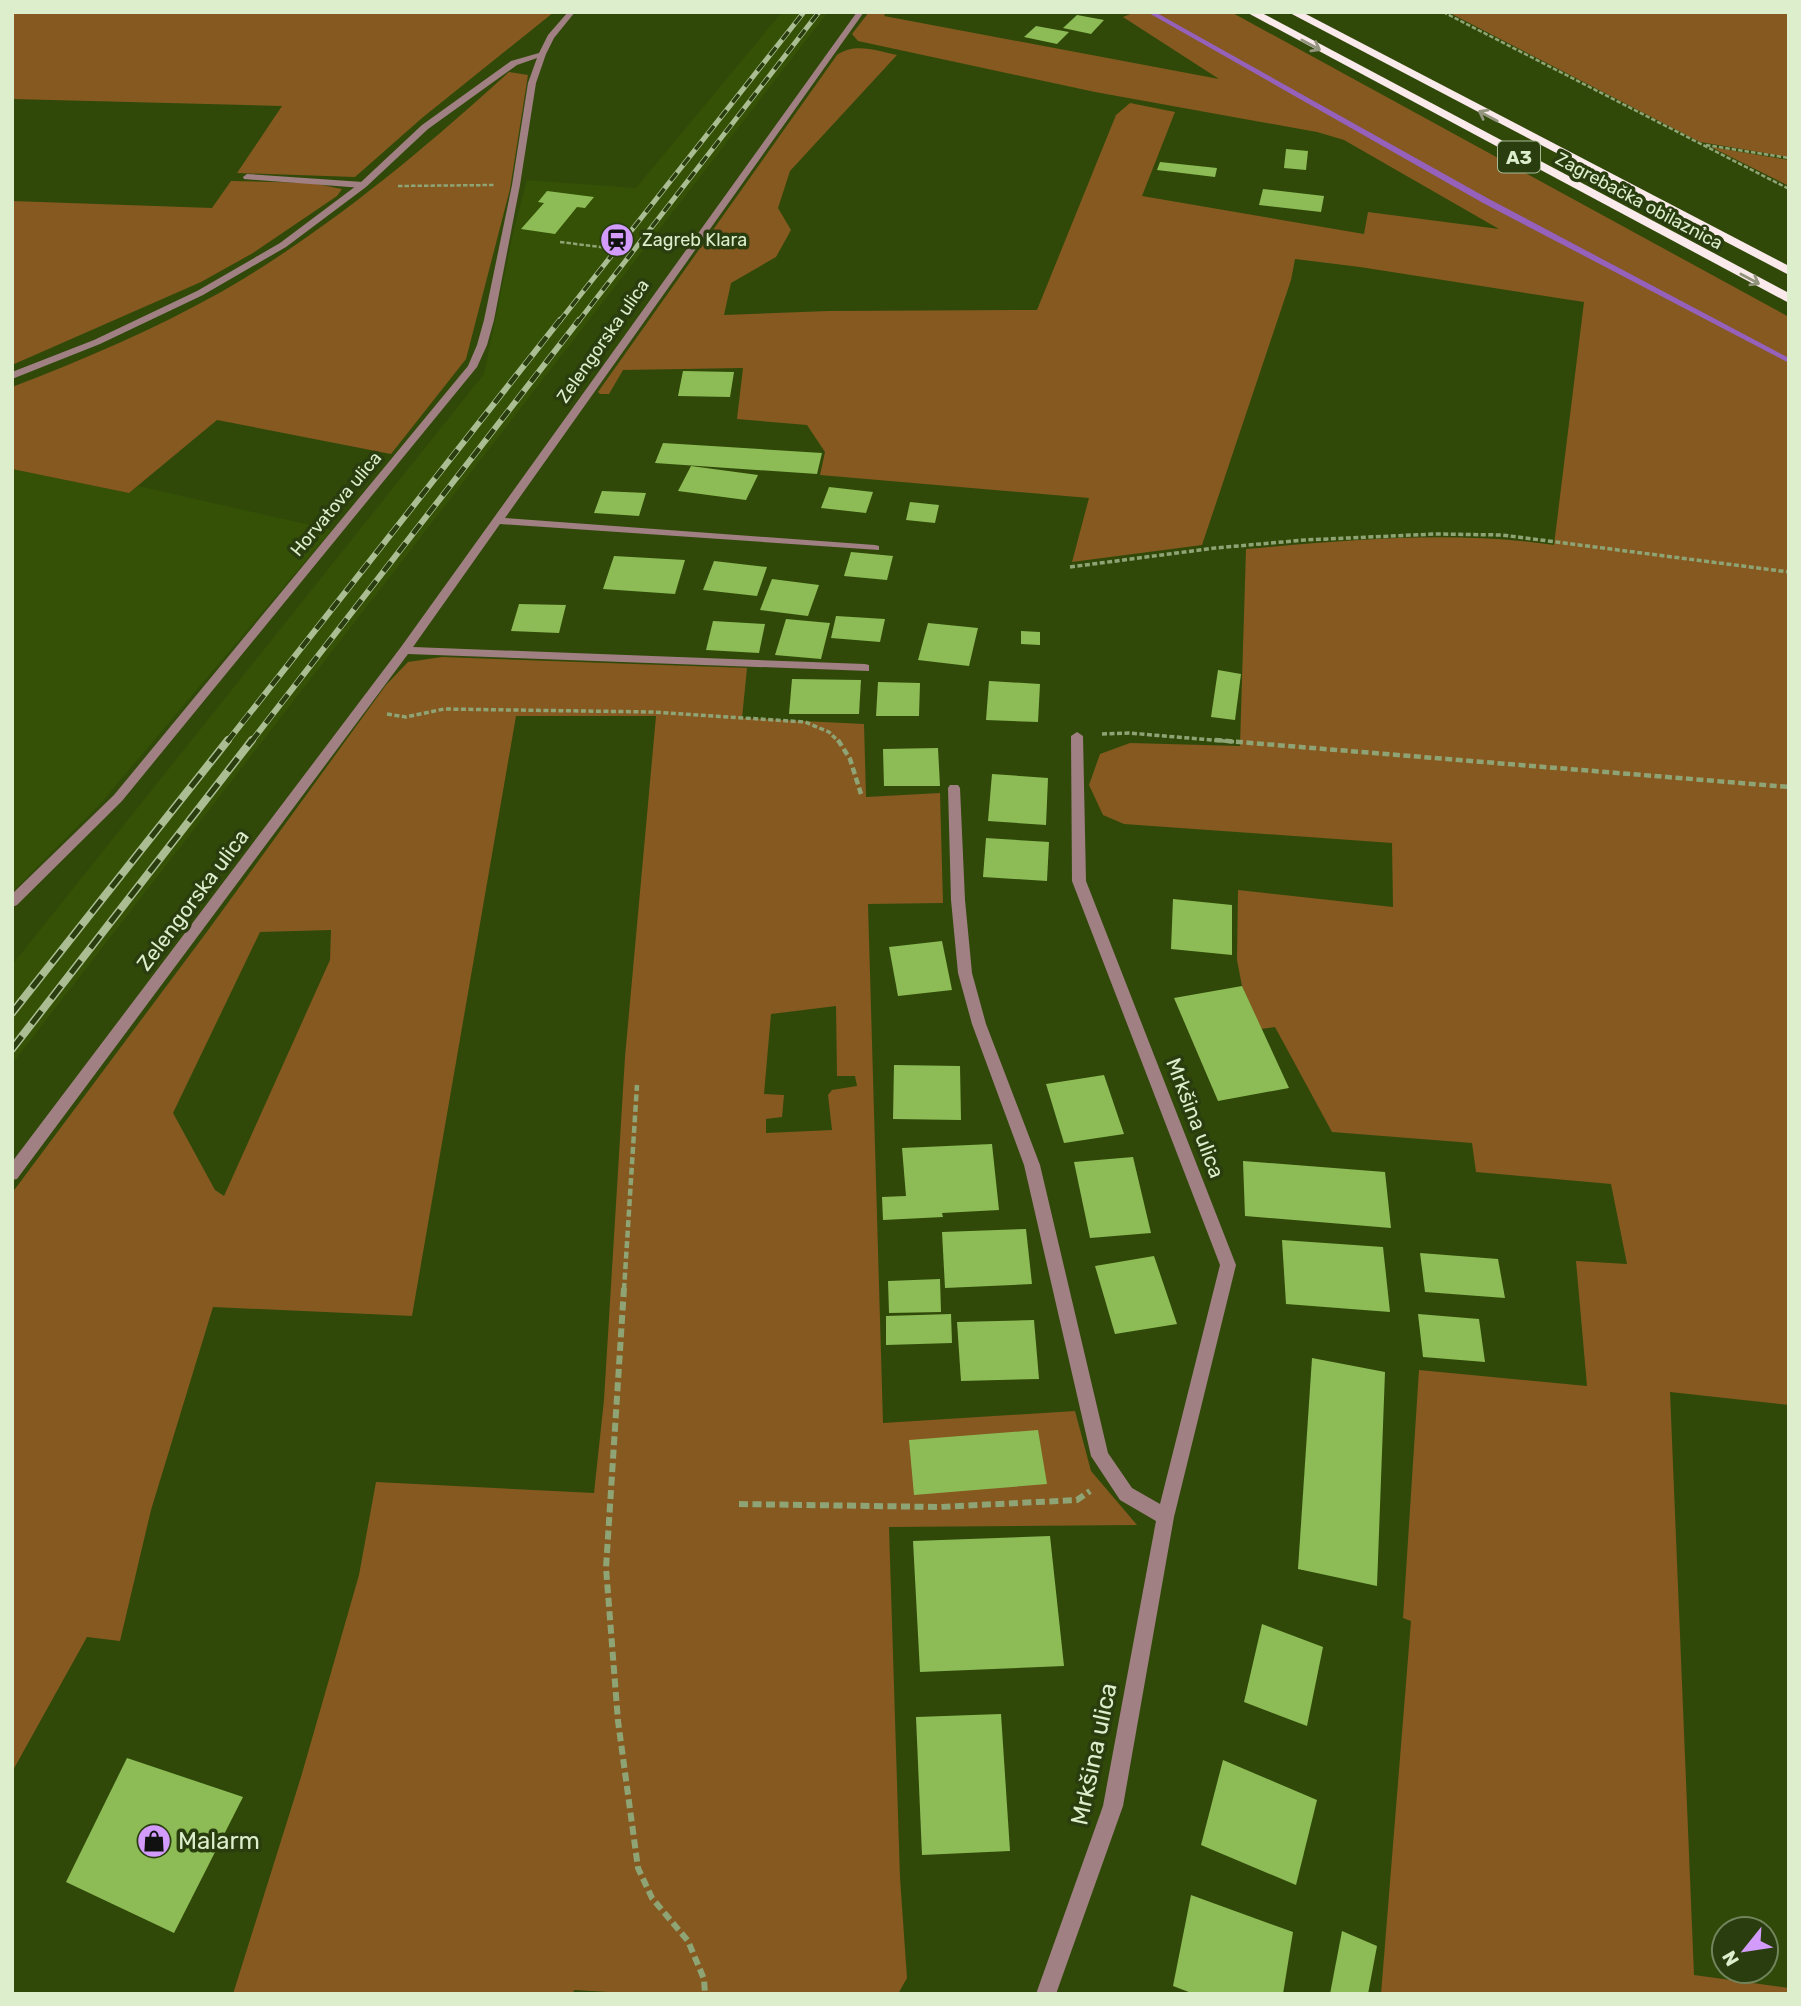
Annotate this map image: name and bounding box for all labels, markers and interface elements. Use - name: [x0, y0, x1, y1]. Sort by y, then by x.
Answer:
- one-way arrow: [1301, 38, 1321, 52]
- one-way arrow: [1478, 109, 1499, 123]
- road number: A3: [1498, 141, 1540, 172]
- street label: Zagrebačka obilaznica: [1552, 148, 1726, 254]
- station icon: Zagreb Klara: [598, 221, 636, 259]
- place label: Zagreb Klara: [642, 229, 747, 251]
- one-way arrow: [1739, 272, 1759, 286]
- street label: Zelengorska ulica: [552, 275, 654, 407]
- street label: Horvatova ulica: [286, 447, 386, 561]
- street label: Zelengorska ulica: [131, 824, 254, 975]
- street label: Mrkšina ulica: [1161, 1054, 1230, 1181]
- street label: Mrkšina ulica: [1065, 1680, 1123, 1828]
- shop icon: Malarm: [135, 1822, 173, 1860]
- place label: Malarm: [178, 1827, 260, 1855]
- north arrow: [1710, 1915, 1780, 1985]
- text: N: [1717, 1947, 1744, 1970]

